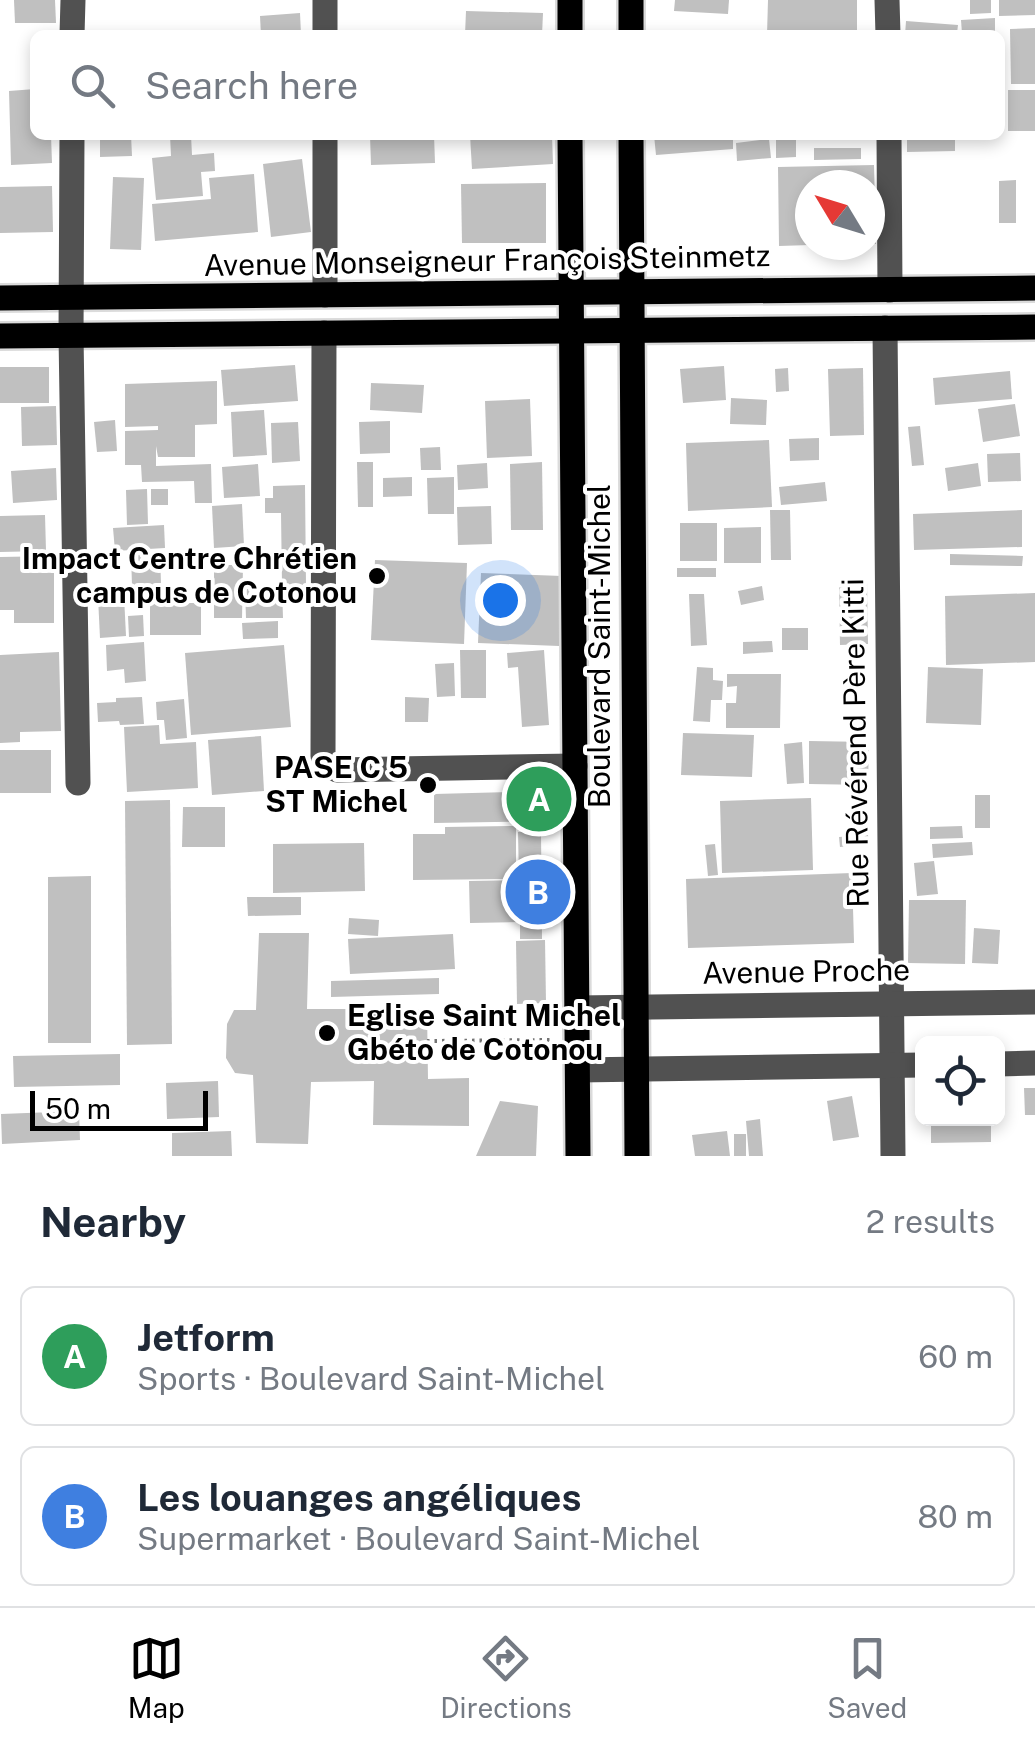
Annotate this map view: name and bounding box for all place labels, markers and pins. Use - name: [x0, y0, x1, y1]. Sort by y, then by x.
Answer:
- place label: Impact Centre Chrétien campus de Cotonou: [22, 540, 357, 610]
- marker: Impact Centre Chrétien campus de Cotonou: [366, 565, 388, 587]
- place label: PASE C 5 ST Michel: [265, 749, 408, 819]
- pin: A: [506, 762, 572, 836]
- marker: PASE C 5 ST Michel: [417, 774, 439, 796]
- pin: B: [506, 854, 570, 930]
- place label: Eglise Saint Michel Gbéto de Cotonou: [347, 997, 621, 1067]
- marker: Eglise Saint Michel Gbéto de Cotonou: [316, 1022, 338, 1044]

